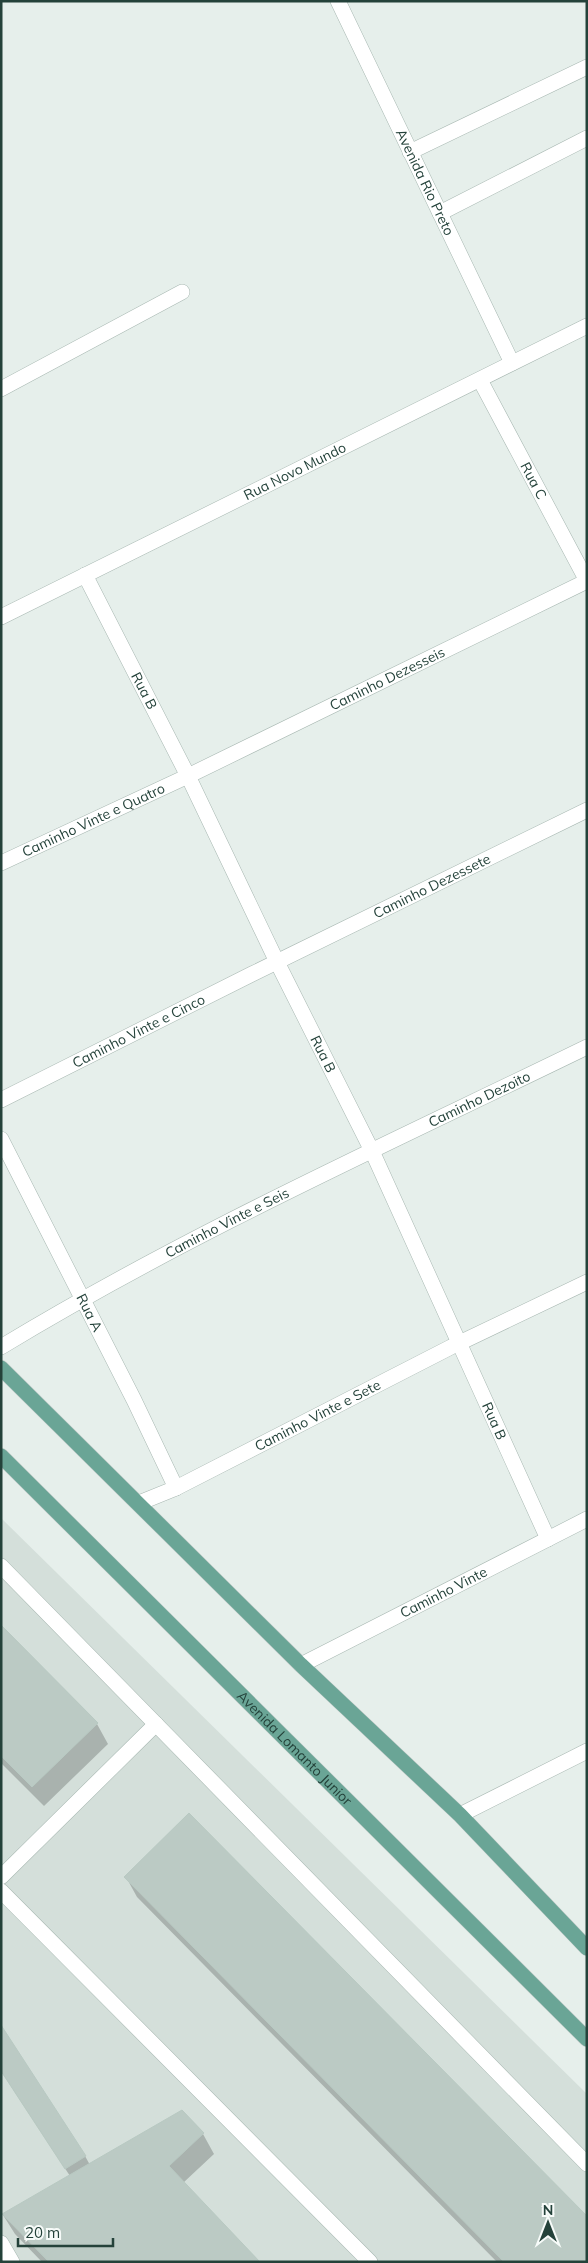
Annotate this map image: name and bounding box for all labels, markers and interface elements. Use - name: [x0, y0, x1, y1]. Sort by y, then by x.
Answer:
- street label: Avenida Rio Preto: [392, 126, 458, 238]
- street label: Rua Novo Mundo: [241, 438, 349, 504]
- street label: Rua C: [516, 459, 551, 502]
- street label: Caminho Dezesseis: [327, 643, 448, 714]
- street label: Rua B: [127, 669, 161, 712]
- street label: Caminho Vinte e Quatro: [19, 779, 168, 861]
- street label: Caminho Dezessete: [370, 850, 493, 922]
- street label: Caminho Vinte e Cinco: [69, 990, 208, 1072]
- street label: Rua B: [306, 1032, 340, 1076]
- street label: Caminho Dezoito: [425, 1067, 533, 1131]
- street label: Caminho Vinte e Seis: [162, 1183, 292, 1262]
- street label: Rua A: [72, 1291, 107, 1335]
- street label: Caminho Vinte e Sete: [252, 1376, 384, 1455]
- street label: Rua B: [478, 1399, 511, 1443]
- street label: Caminho Vinte: [397, 1563, 490, 1622]
- street label: Avenida Lomanto Junior: [233, 1687, 357, 1810]
- north arrow: [523, 2198, 573, 2248]
- text: N: [543, 2201, 553, 2219]
- scale bar: [18, 2216, 112, 2248]
- text: 20 m: [25, 2223, 60, 2242]

